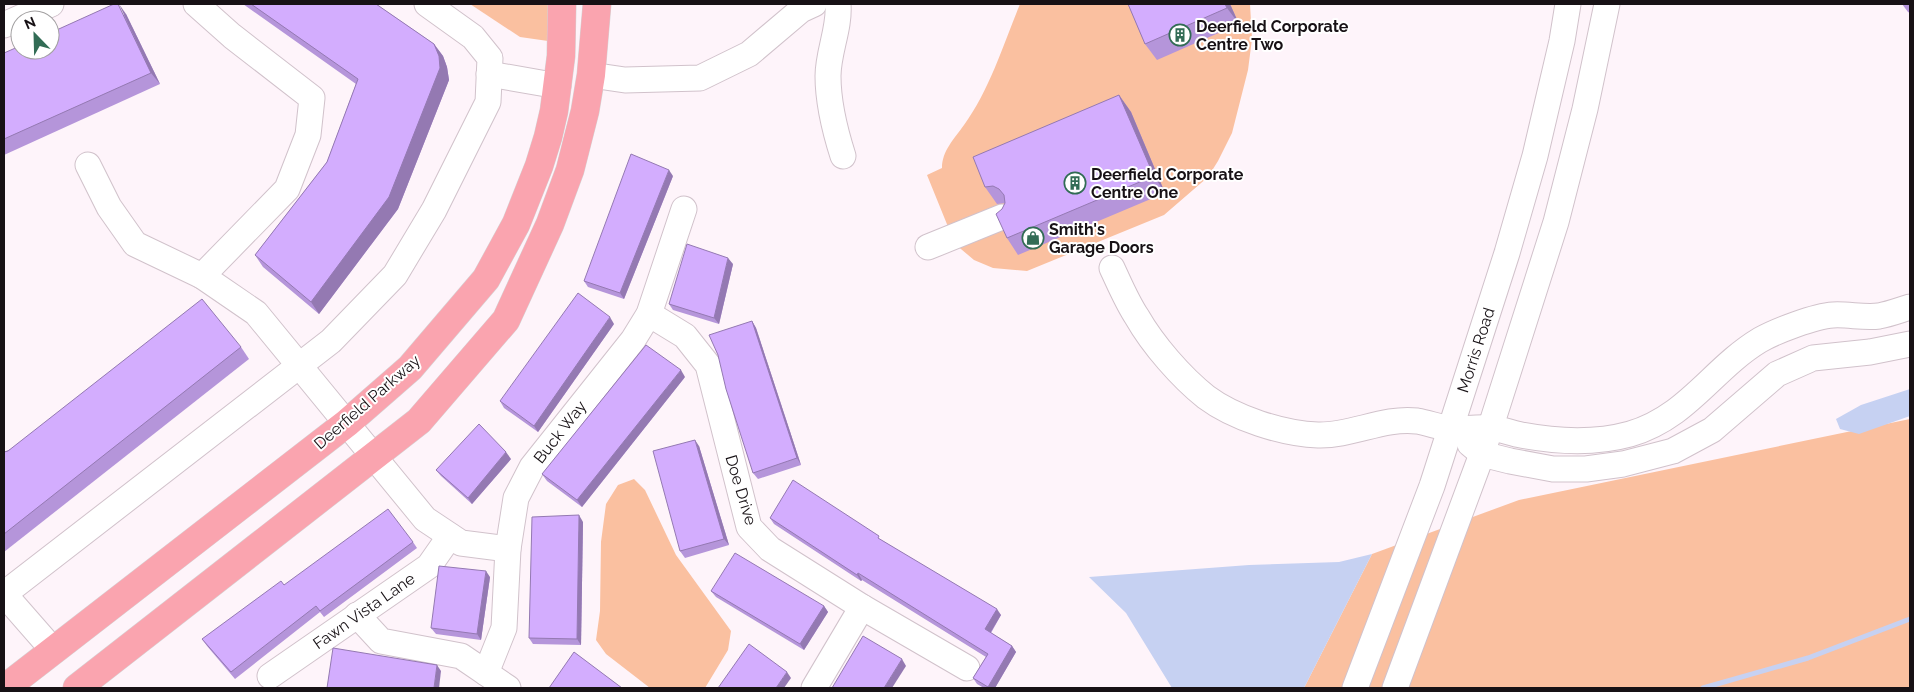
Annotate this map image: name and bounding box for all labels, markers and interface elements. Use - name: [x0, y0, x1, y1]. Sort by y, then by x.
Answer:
- north arrow: [10, 10, 60, 60]
- text: N: [22, 14, 38, 32]
- place label: Deerfield Corporate Centre Two: [1196, 17, 1349, 54]
- building icon: Deerfield Corporate Centre Two: [1168, 23, 1192, 47]
- place label: Deerfield Corporate Centre One: [1091, 165, 1244, 202]
- building icon: Deerfield Corporate Centre One: [1063, 171, 1087, 195]
- place label: Smith's Garage Doors: [1049, 220, 1154, 257]
- shop icon: Smith's Garage Doors: [1021, 226, 1045, 250]
- street label: Morris Road: [1453, 305, 1499, 395]
- street label: Deerfield Parkway: [310, 351, 424, 453]
- street label: Buck Way: [530, 397, 590, 467]
- street label: Doe Drive: [721, 453, 761, 527]
- street label: Fawn Vista Lane: [310, 569, 418, 653]

